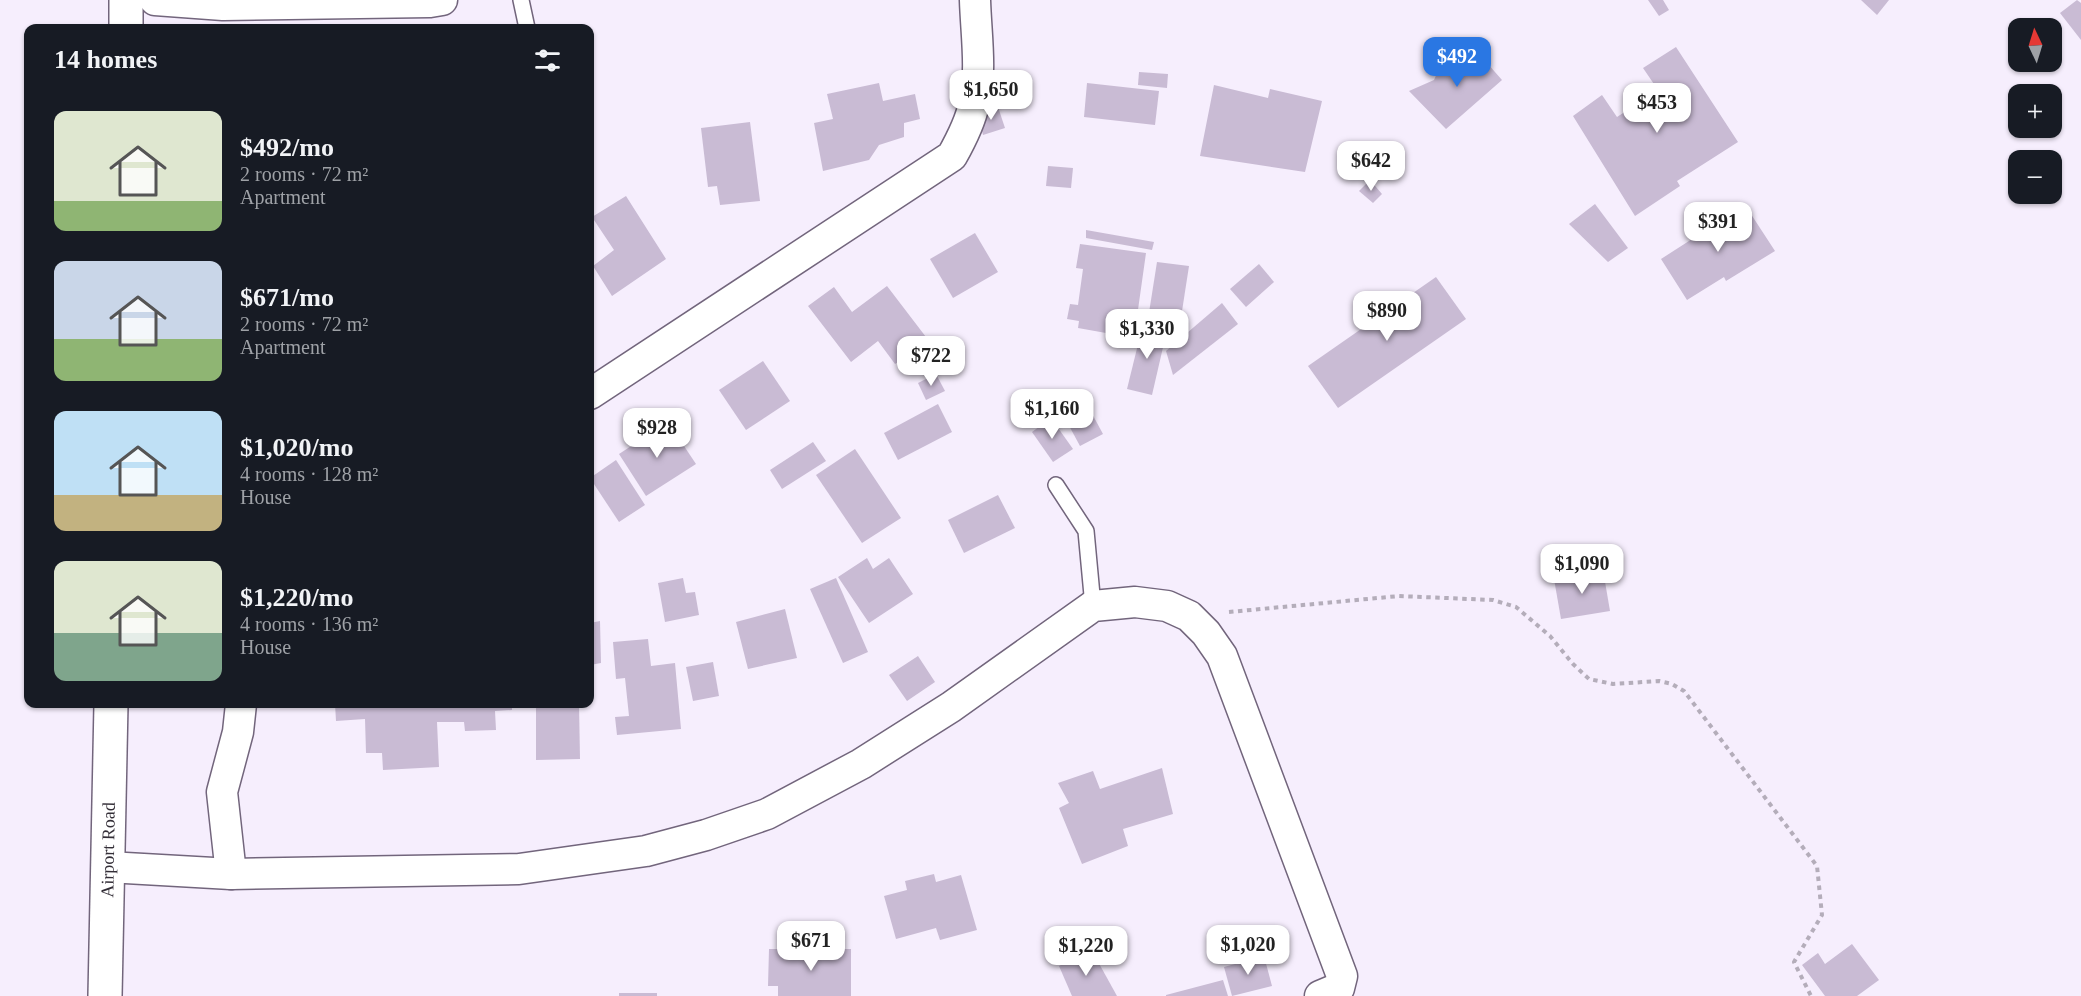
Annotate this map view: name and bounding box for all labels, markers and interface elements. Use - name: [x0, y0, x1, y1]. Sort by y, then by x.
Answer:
- north arrow: [2008, 18, 2062, 72]
- map controls: [2008, 18, 2062, 204]
- pin: $492: [1421, 37, 1493, 88]
- icon: filters: [531, 44, 564, 77]
- text: 14 homes: [54, 45, 157, 74]
- text: $492: [1437, 45, 1477, 67]
- pin: $1,650: [942, 70, 1040, 121]
- text: $1,650: [964, 78, 1019, 100]
- pin: $453: [1621, 83, 1693, 134]
- button: +: [2008, 84, 2062, 138]
- text: $453: [1637, 91, 1677, 113]
- text: $492/mo: [240, 133, 334, 162]
- icon: home: [102, 135, 174, 207]
- pin: $642: [1335, 141, 1407, 192]
- text: $642: [1351, 149, 1391, 171]
- button: −: [2008, 150, 2062, 204]
- text: 2 rooms · 72 m²: [240, 163, 368, 185]
- text: Apartment: [240, 186, 326, 208]
- pin: $391: [1682, 202, 1754, 253]
- text: $391: [1698, 210, 1738, 232]
- text: $671/mo: [240, 283, 334, 312]
- icon: home: [102, 285, 174, 357]
- pin: $890: [1351, 291, 1423, 342]
- text: $890: [1367, 299, 1407, 321]
- pin: $1,330: [1098, 309, 1196, 360]
- text: 2 rooms · 72 m²: [240, 313, 368, 335]
- text: $1,330: [1120, 317, 1175, 339]
- text: Apartment: [240, 336, 326, 358]
- pin: $722: [895, 336, 967, 387]
- text: $722: [911, 344, 951, 366]
- pin: $1,160: [1003, 389, 1101, 440]
- text: $1,160: [1025, 397, 1080, 419]
- pin: $928: [621, 408, 693, 459]
- text: $928: [637, 416, 677, 438]
- text: $1,020/mo: [240, 433, 353, 462]
- icon: home: [102, 435, 174, 507]
- text: 4 rooms · 128 m²: [240, 463, 378, 485]
- text: House: [240, 486, 291, 508]
- pin: $1,090: [1533, 544, 1631, 595]
- text: $1,090: [1555, 552, 1610, 574]
- text: $1,220/mo: [240, 583, 353, 612]
- icon: home: [102, 585, 174, 657]
- text: 4 rooms · 136 m²: [240, 613, 378, 635]
- text: House: [240, 636, 291, 658]
- street label: Airport Road: [97, 802, 119, 898]
- pin: $671: [775, 921, 847, 972]
- pin: $1,020: [1199, 925, 1297, 976]
- pin: $1,220: [1037, 926, 1135, 977]
- text: $671: [791, 929, 831, 951]
- text: $1,020: [1221, 933, 1276, 955]
- text: $1,220: [1059, 934, 1114, 956]

